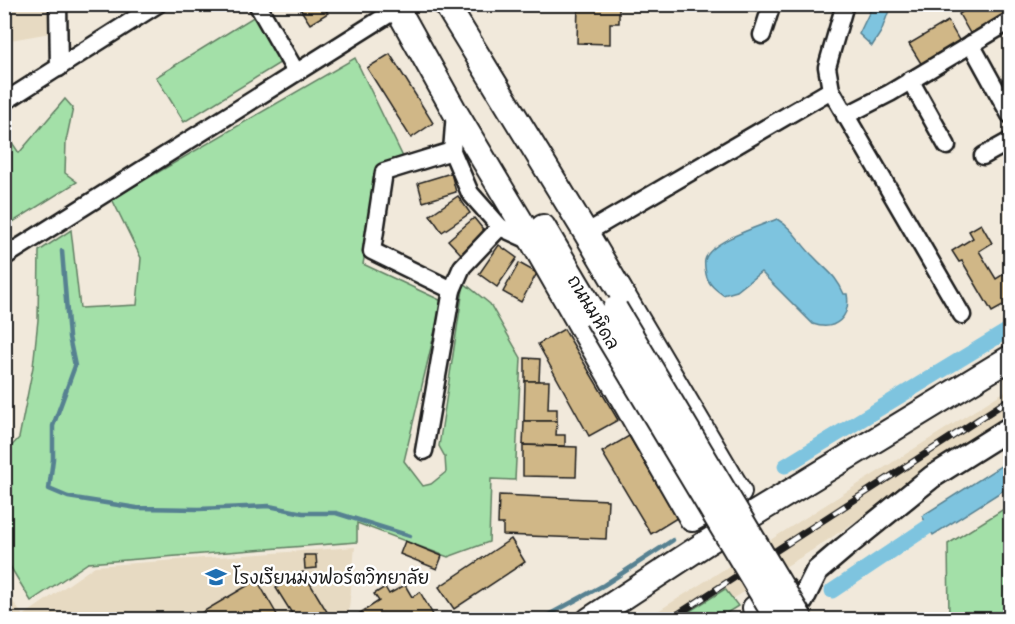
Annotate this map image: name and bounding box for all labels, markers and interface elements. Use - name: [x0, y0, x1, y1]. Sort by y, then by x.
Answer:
- street label: ถนนมหิดล: [562, 270, 626, 354]
- school or university icon: โรงเรียนมงฟอร์ตวิทยาลัย: [204, 565, 228, 589]
- place label: โรงเรียนมงฟอร์ตวิทยาลัย: [233, 565, 429, 590]

